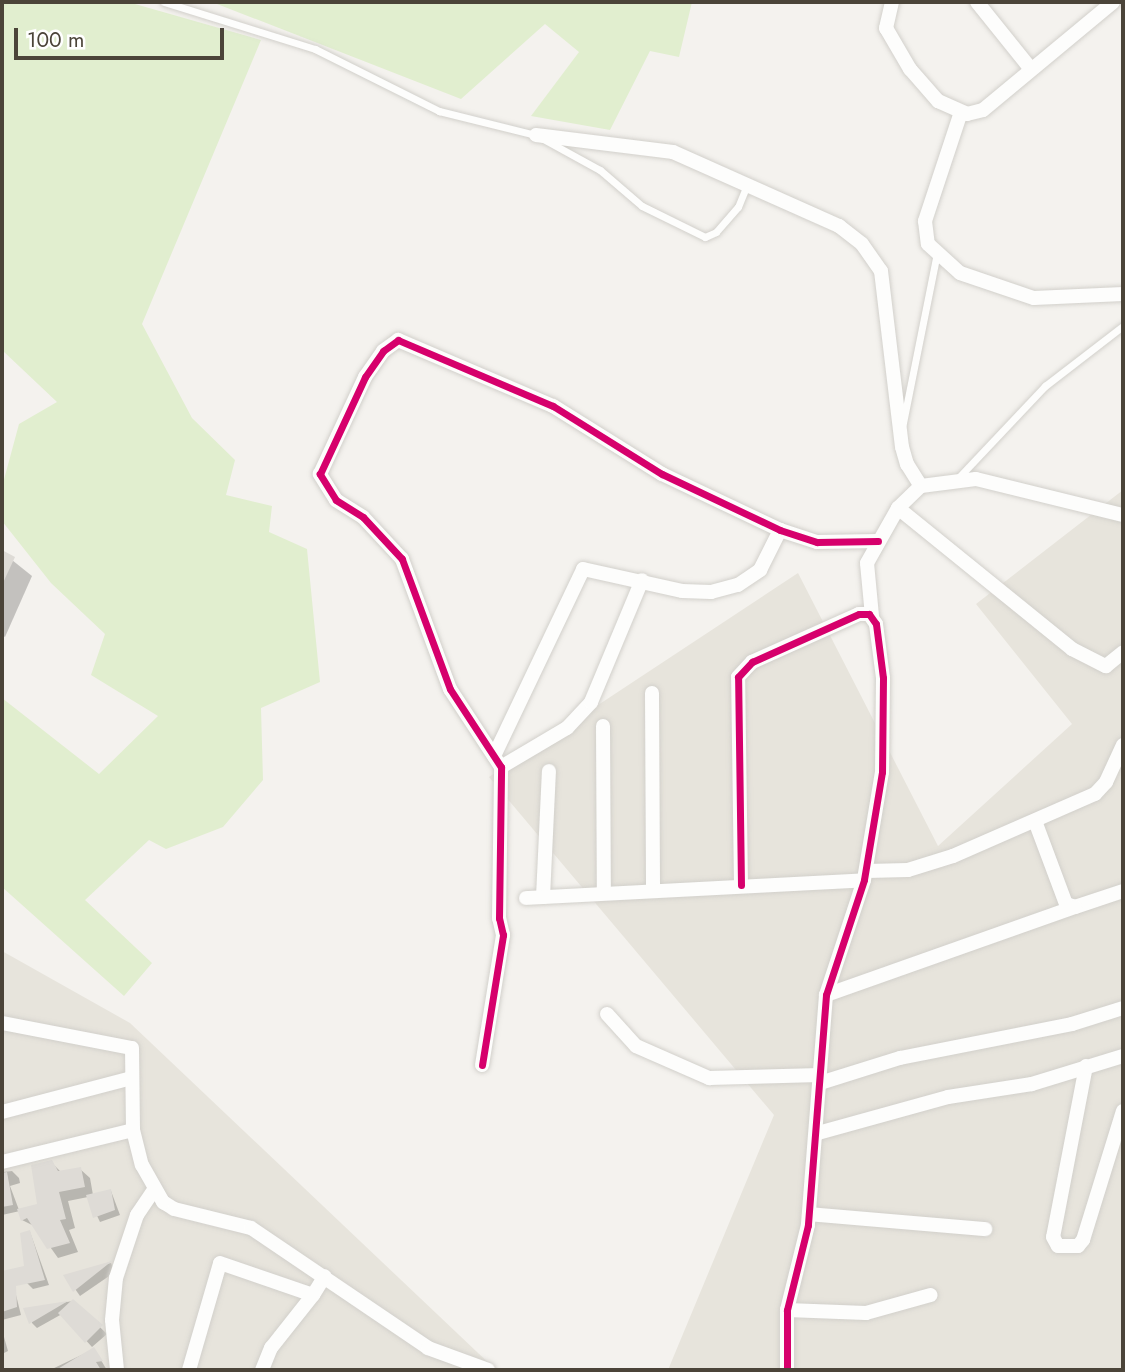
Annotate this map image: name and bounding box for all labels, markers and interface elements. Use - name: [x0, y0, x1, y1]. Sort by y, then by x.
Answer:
- scale bar: [18, 14, 228, 58]
- text: 100 m: [27, 25, 84, 55]

